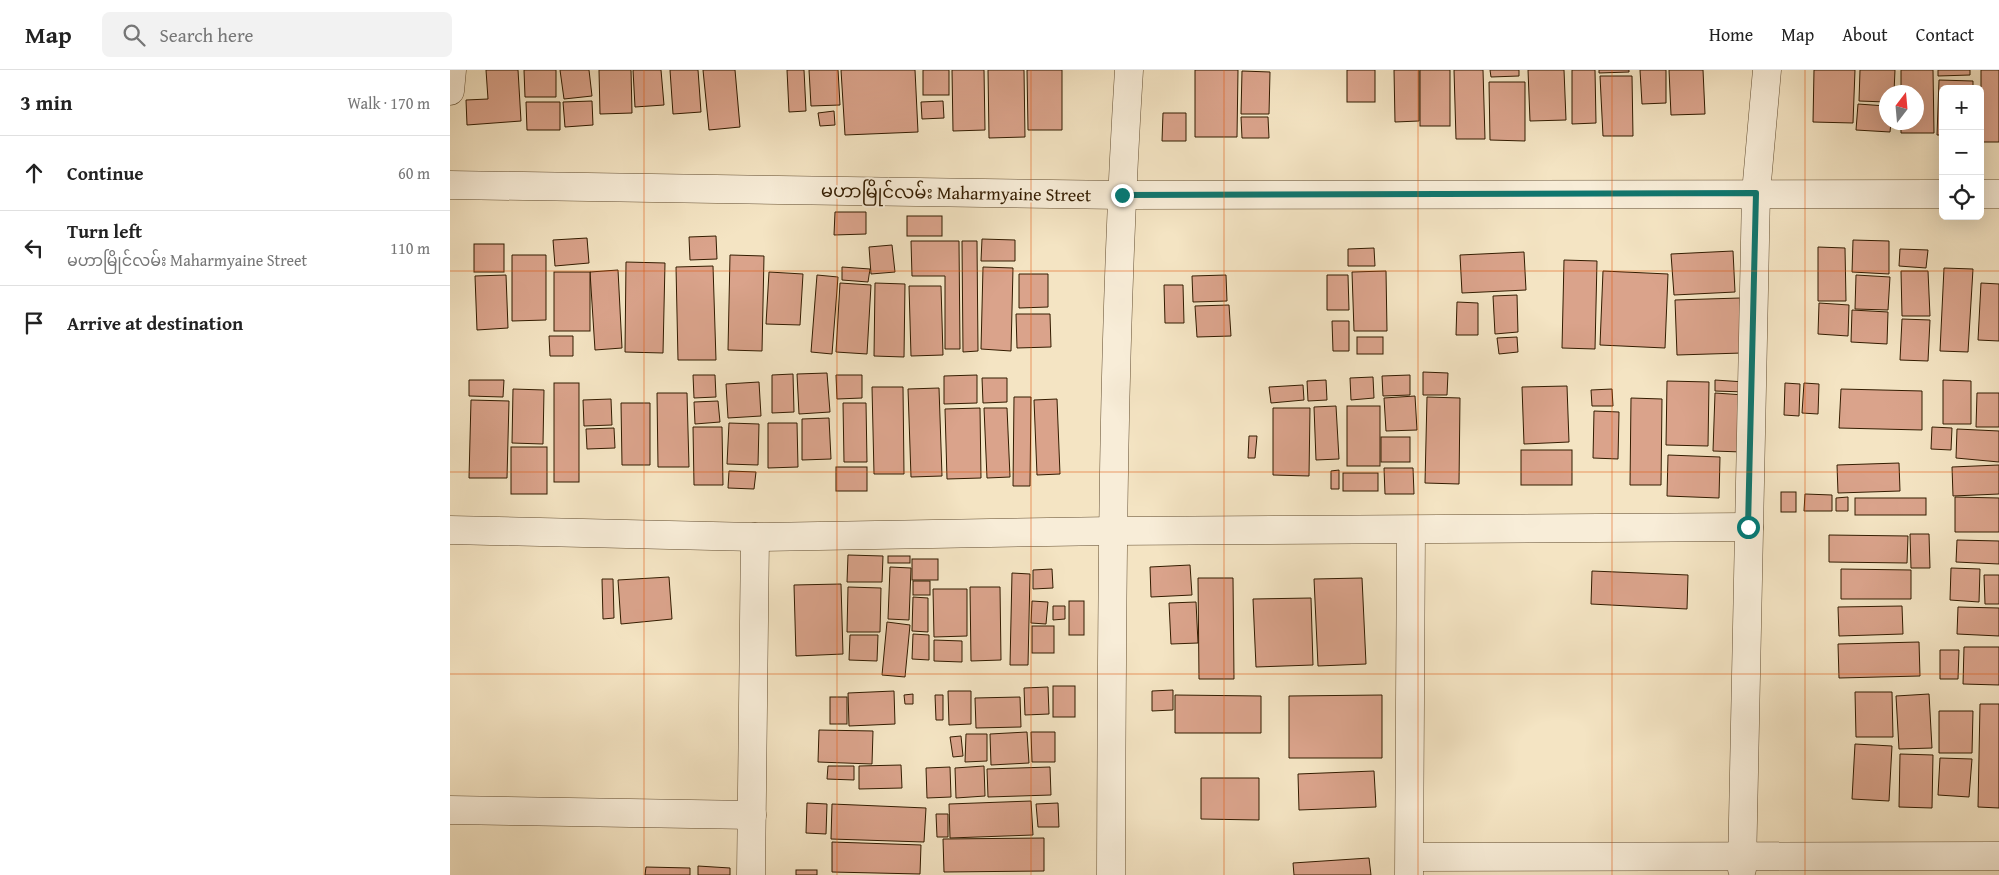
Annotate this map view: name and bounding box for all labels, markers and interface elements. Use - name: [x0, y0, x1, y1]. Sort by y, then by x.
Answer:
- search box: [102, 12, 452, 57]
- text: Map: [25, 17, 72, 52]
- icon: search: [120, 21, 148, 49]
- text: Search here: [160, 21, 253, 49]
- text: Home: [1709, 21, 1753, 48]
- text: Map: [1781, 21, 1814, 48]
- text: About: [1842, 21, 1888, 48]
- text: Contact: [1916, 21, 1974, 48]
- north arrow: [1879, 85, 1924, 130]
- map controls: [1939, 85, 1984, 220]
- button: +: [1939, 85, 1984, 130]
- text: 3 min: [20, 87, 72, 118]
- text: Walk · 170 m: [347, 91, 430, 115]
- button: −: [1939, 130, 1984, 175]
- icon: ahead: [20, 159, 48, 187]
- text: Continue: [67, 159, 144, 187]
- text: 60 m: [398, 161, 430, 185]
- button: locate: [1939, 175, 1984, 220]
- street label: မဟာမြိုင်လမ်း Maharmyaine Street: [821, 177, 1092, 210]
- route end: [1111, 184, 1134, 207]
- text: Turn left: [67, 217, 142, 245]
- icon: left: [20, 234, 48, 262]
- text: 110 m: [390, 236, 430, 260]
- text: မဟာမြိုင်လမ်း Maharmyaine Street: [67, 248, 307, 272]
- icon: arrive: [20, 309, 48, 337]
- text: Arrive at destination: [67, 309, 243, 337]
- route start: [1737, 516, 1760, 539]

